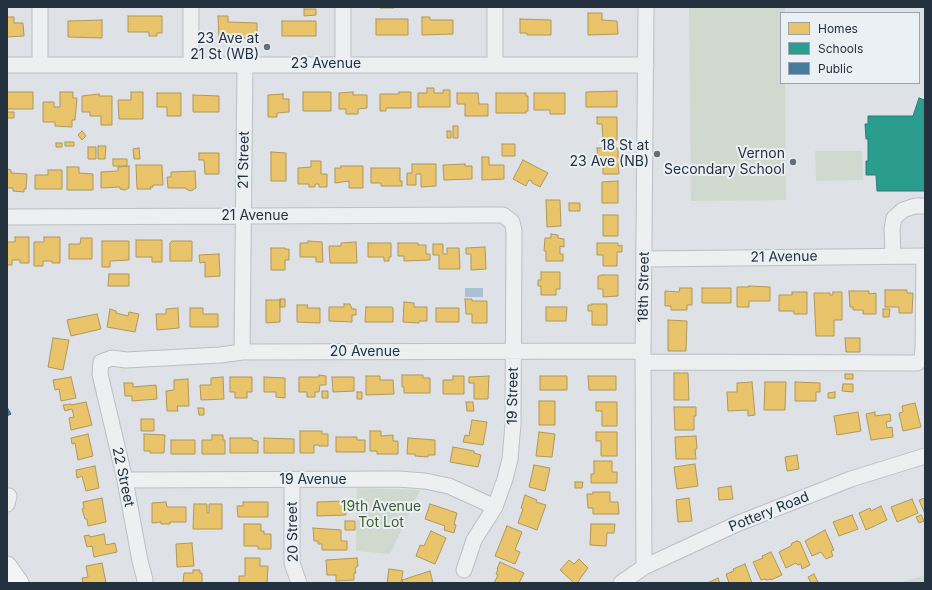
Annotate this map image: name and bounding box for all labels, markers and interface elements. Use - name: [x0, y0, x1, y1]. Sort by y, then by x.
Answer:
- legend: [780, 12, 920, 84]
- text: Homes: [818, 21, 858, 36]
- place label: 23 Ave at 21 St (WB): [190, 31, 259, 64]
- text: Schools: [818, 41, 863, 56]
- marker: 23 Ave at 21 St (WB): [262, 42, 272, 52]
- street label: 23 Avenue: [291, 56, 361, 72]
- text: Public: [818, 61, 853, 76]
- street label: 21 Street: [235, 131, 253, 189]
- place label: 18 St at 23 Ave (NB): [570, 138, 649, 170]
- place label: Vernon Secondary School: [664, 146, 785, 178]
- marker: 18 St at 23 Ave (NB): [652, 149, 662, 159]
- marker: Vernon Secondary School: [788, 157, 798, 167]
- street label: 21 Avenue: [221, 208, 289, 224]
- street label: 21 Avenue: [750, 248, 818, 266]
- street label: 18th Street: [635, 252, 653, 322]
- street label: 20 Avenue: [330, 344, 400, 360]
- street label: 19 Street: [504, 367, 522, 425]
- street label: 22 Street: [108, 446, 138, 508]
- street label: 19 Avenue: [279, 472, 347, 488]
- street label: Pottery Road: [726, 488, 812, 536]
- park label: 19th Avenue Tot Lot: [341, 499, 421, 532]
- street label: 20 Street: [284, 501, 302, 563]

